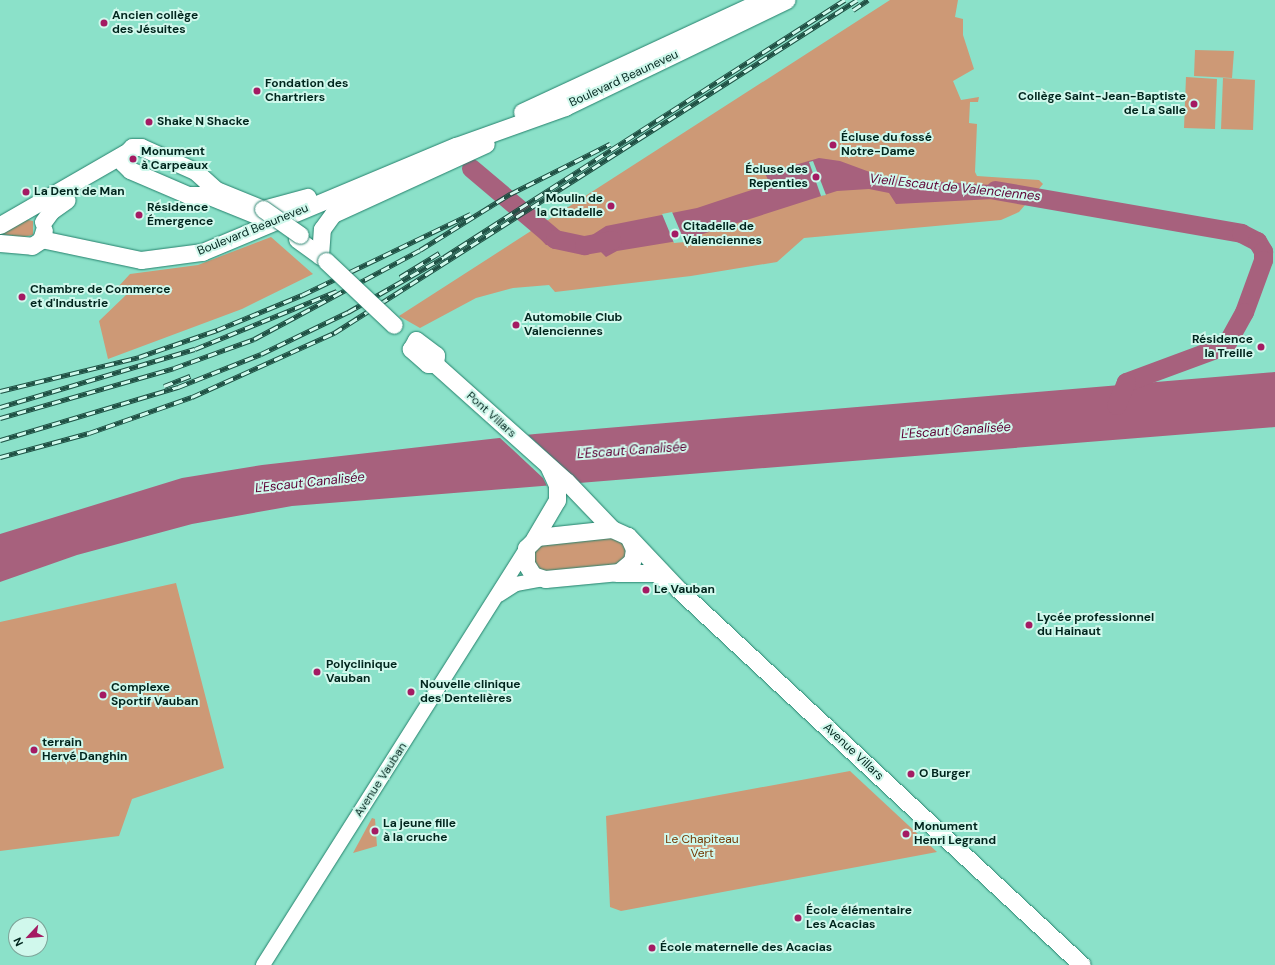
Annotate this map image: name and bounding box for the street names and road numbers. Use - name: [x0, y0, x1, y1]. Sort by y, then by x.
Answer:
- street label: Boulevard Beauneveu: [567, 47, 681, 111]
- street label: Boulevard Beauneveu: [195, 201, 311, 259]
- street label: Pont Villars: [463, 389, 519, 441]
- street label: Avenue Villars: [820, 720, 886, 784]
- street label: Avenue Vauban: [352, 740, 410, 820]

